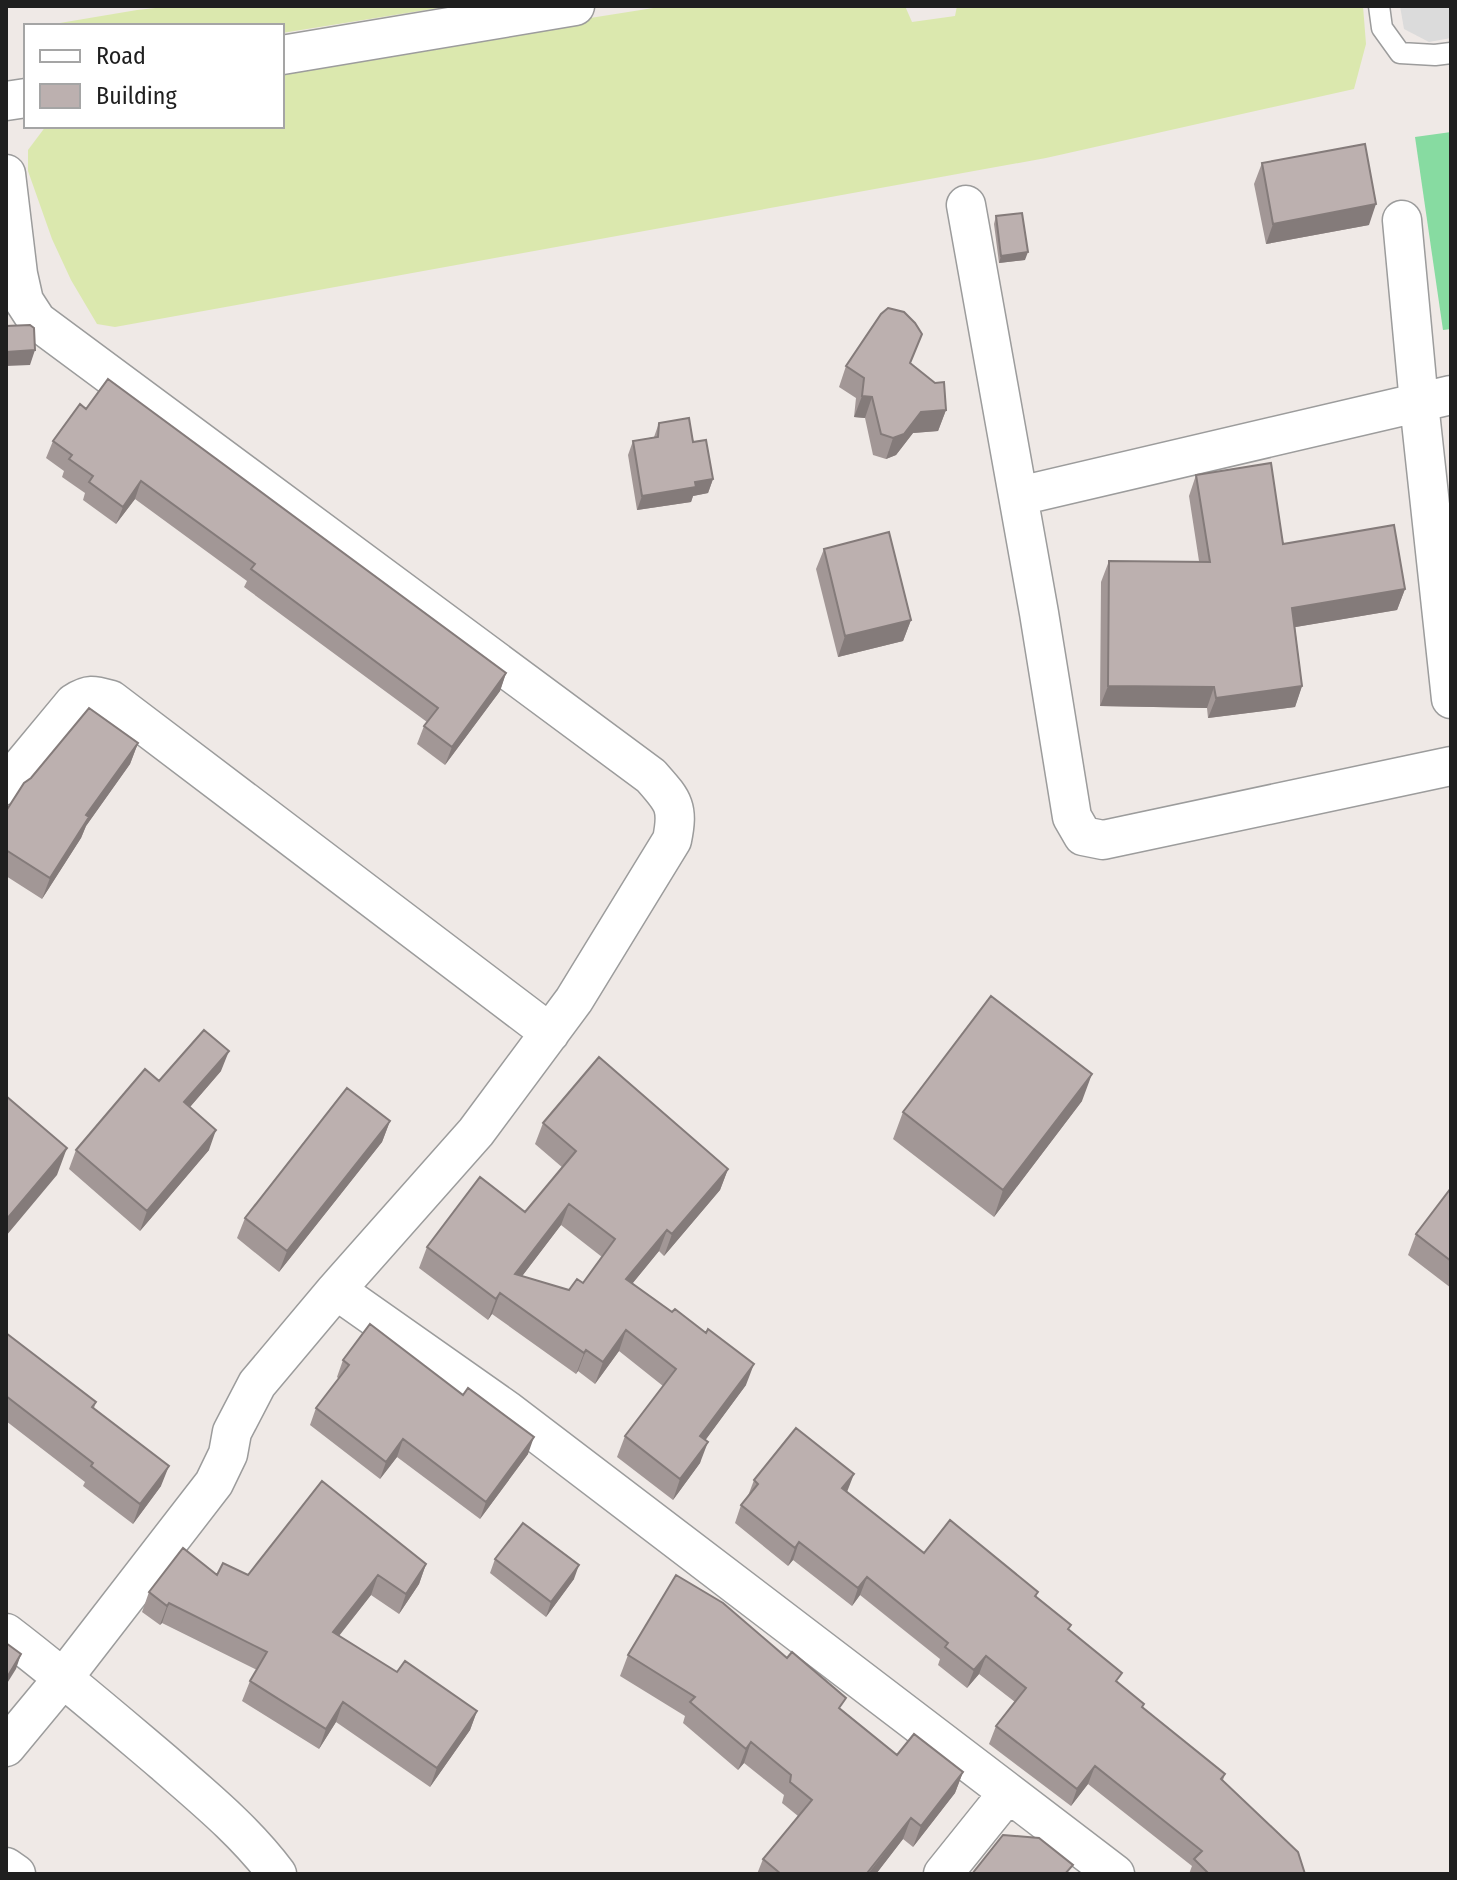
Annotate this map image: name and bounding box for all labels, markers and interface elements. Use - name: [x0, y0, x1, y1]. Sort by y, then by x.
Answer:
- legend: [24, 24, 284, 128]
- text: Road: [96, 42, 146, 70]
- text: Building: [96, 82, 178, 110]

